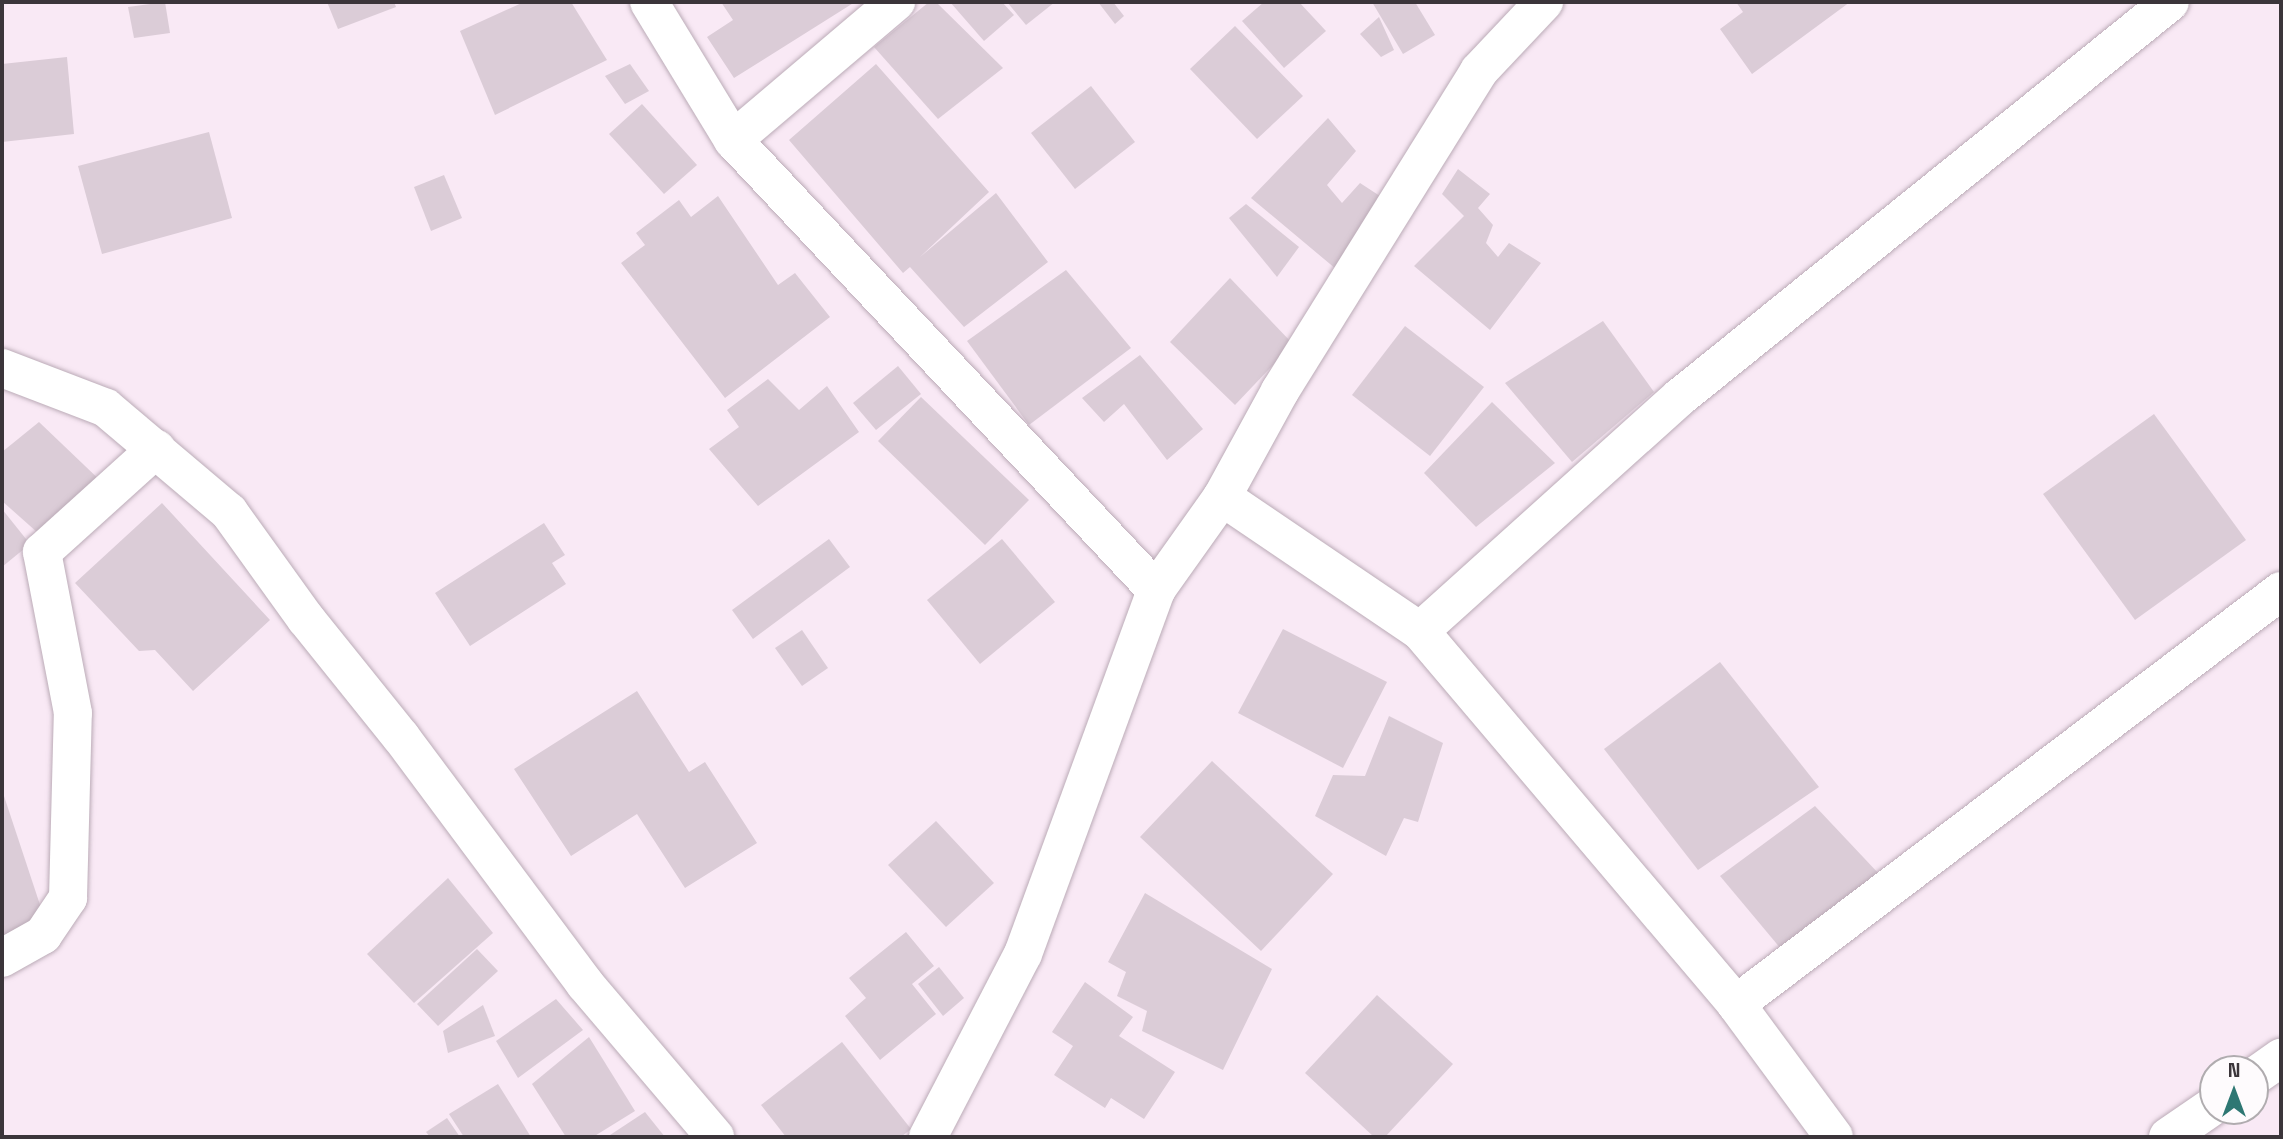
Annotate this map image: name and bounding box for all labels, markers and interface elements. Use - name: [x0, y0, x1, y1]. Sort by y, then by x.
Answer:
- north arrow: [2199, 1055, 2269, 1125]
- text: N: [2228, 1058, 2240, 1083]

